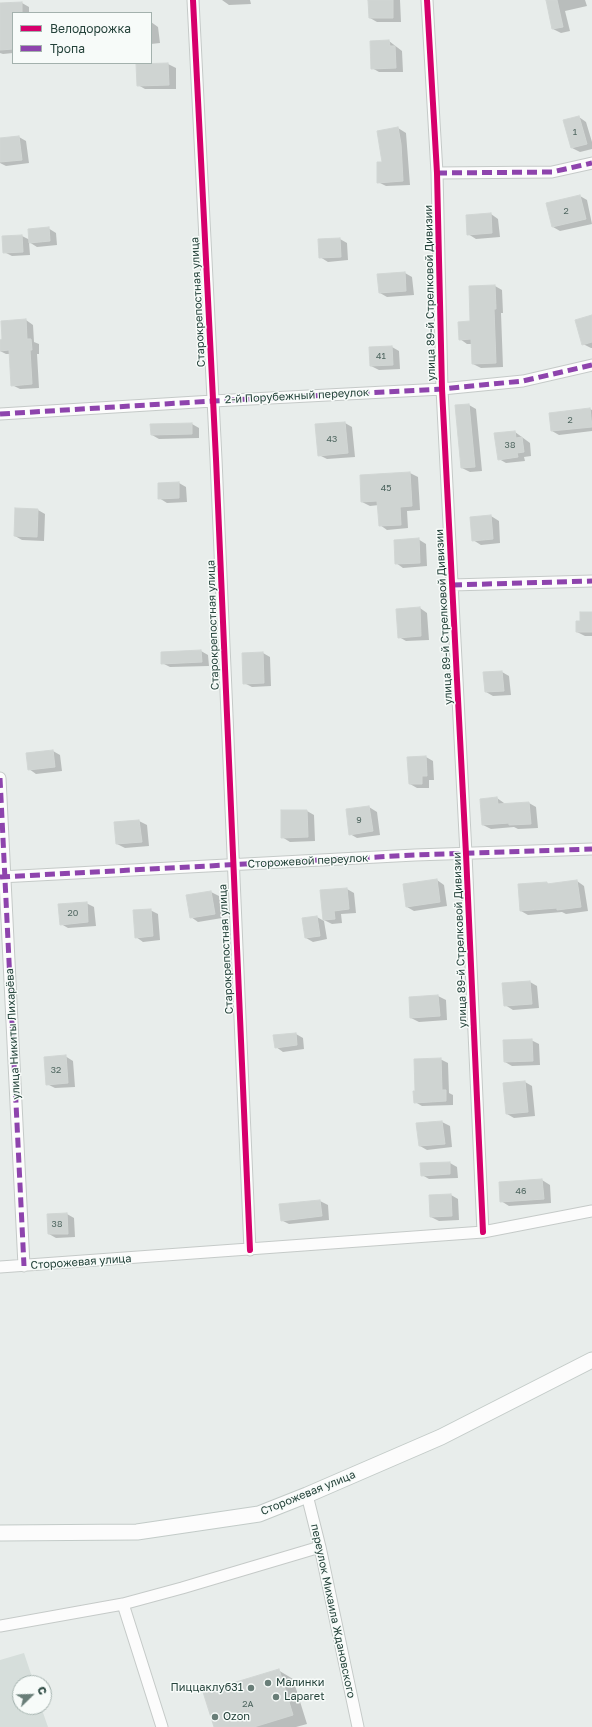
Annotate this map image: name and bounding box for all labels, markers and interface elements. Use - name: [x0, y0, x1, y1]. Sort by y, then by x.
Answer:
- legend: [12, 12, 152, 64]
- text: Велодорожка: [50, 21, 131, 36]
- text: Тропа: [50, 41, 85, 56]
- house number: 1: [573, 127, 577, 137]
- street label: улица 89-й Стрелковой Дивизии: [422, 205, 438, 381]
- house number: 2: [563, 206, 569, 216]
- street label: Старокрепостная улица: [188, 237, 208, 367]
- house number: 41: [376, 351, 386, 361]
- street label: 2-й Порубежный переулок: [225, 386, 369, 406]
- house number: 2: [567, 415, 573, 425]
- house number: 43: [327, 434, 337, 444]
- house number: 38: [505, 440, 515, 450]
- house number: 45: [381, 483, 391, 493]
- street label: улица 89-й Стрелковой Дивизии: [433, 529, 455, 705]
- street label: Старокрепостная улица: [204, 560, 222, 690]
- house number: 9: [356, 815, 362, 825]
- street label: Сторожевой переулок: [247, 851, 369, 871]
- street label: улица 89-й Стрелковой Дивизии: [450, 852, 470, 1028]
- street label: Старокрепостная улица: [216, 884, 236, 1014]
- house number: 20: [68, 908, 78, 918]
- street label: улица Никиты Лихарёва: [3, 968, 23, 1100]
- house number: 32: [51, 1065, 61, 1075]
- house number: 46: [516, 1186, 526, 1196]
- house number: 38: [52, 1219, 62, 1229]
- street label: Сторожевая улица: [30, 1252, 132, 1272]
- street label: Сторожевая улица: [259, 1468, 357, 1518]
- street label: переулок Михаила Ждановского: [308, 1523, 358, 1699]
- north arrow: [12, 1675, 52, 1715]
- place label: Малинки: [276, 1676, 325, 1690]
- marker: Малинки: [263, 1678, 273, 1688]
- place label: Пиццаклуб31: [171, 1681, 243, 1695]
- marker: Пиццаклуб31: [246, 1683, 256, 1693]
- text: С: [35, 1684, 50, 1697]
- place label: Laparet: [284, 1690, 325, 1704]
- marker: Laparet: [271, 1692, 281, 1702]
- house number: 2А: [242, 1699, 254, 1709]
- place label: Ozon: [223, 1710, 250, 1724]
- marker: Ozon: [210, 1712, 220, 1722]

